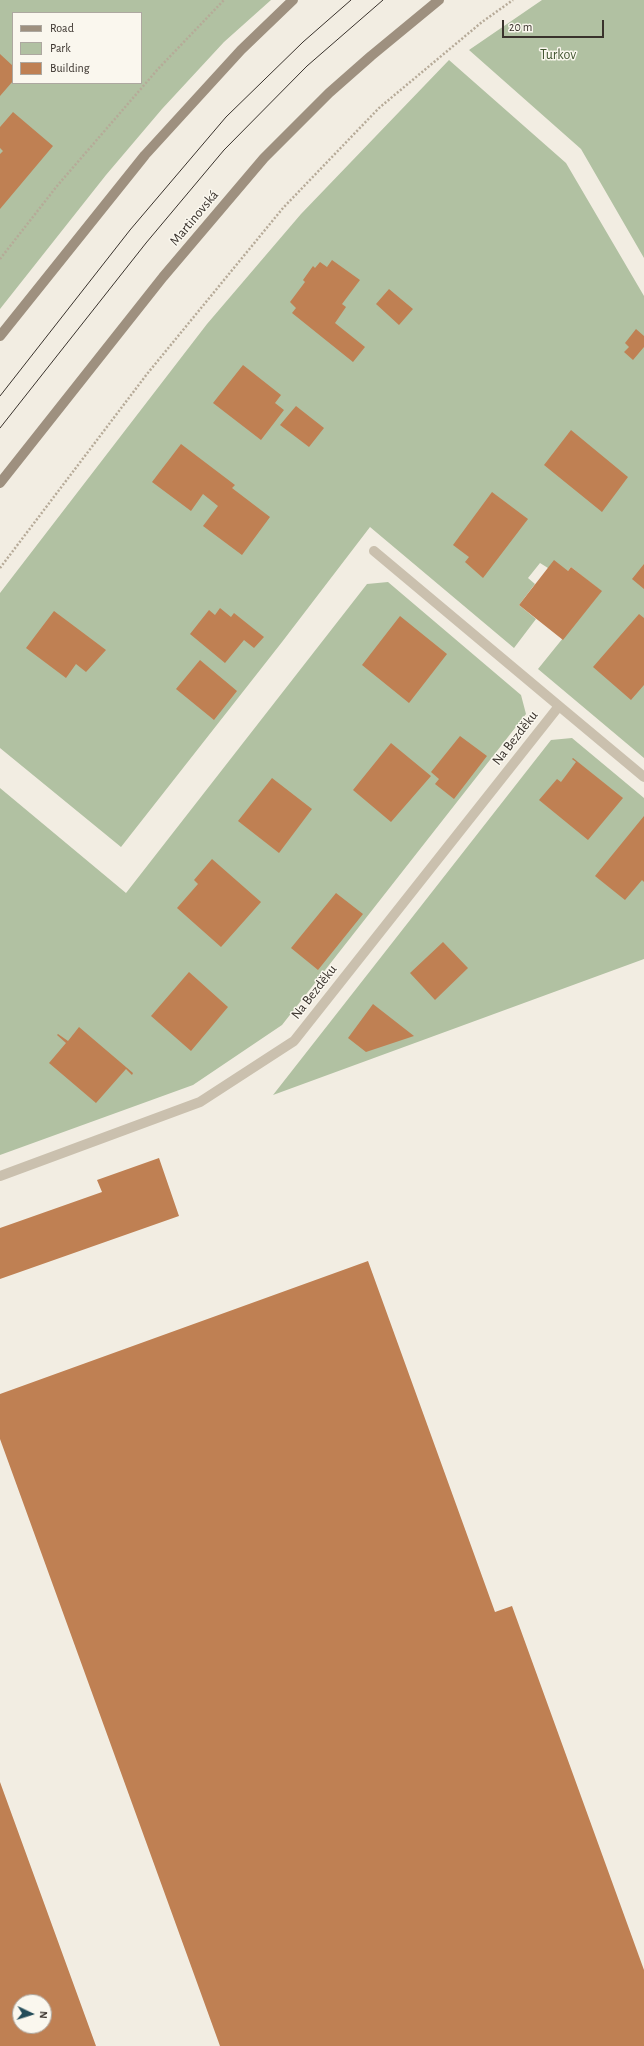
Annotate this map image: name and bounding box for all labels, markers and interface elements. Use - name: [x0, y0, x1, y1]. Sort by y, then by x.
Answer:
- legend: [12, 12, 142, 84]
- scale bar: [504, 12, 606, 38]
- text: 20 m: [509, 21, 532, 33]
- text: Road: [50, 22, 74, 34]
- text: Park: [50, 42, 71, 54]
- park label: Turkov: [540, 47, 576, 63]
- text: Building: [50, 62, 90, 74]
- street label: Martinovská: [166, 187, 222, 249]
- street label: Na Bezděku: [488, 707, 542, 769]
- street label: Na Bezděku: [287, 961, 341, 1023]
- north arrow: [12, 1994, 52, 2034]
- text: N: [38, 2011, 49, 2019]

